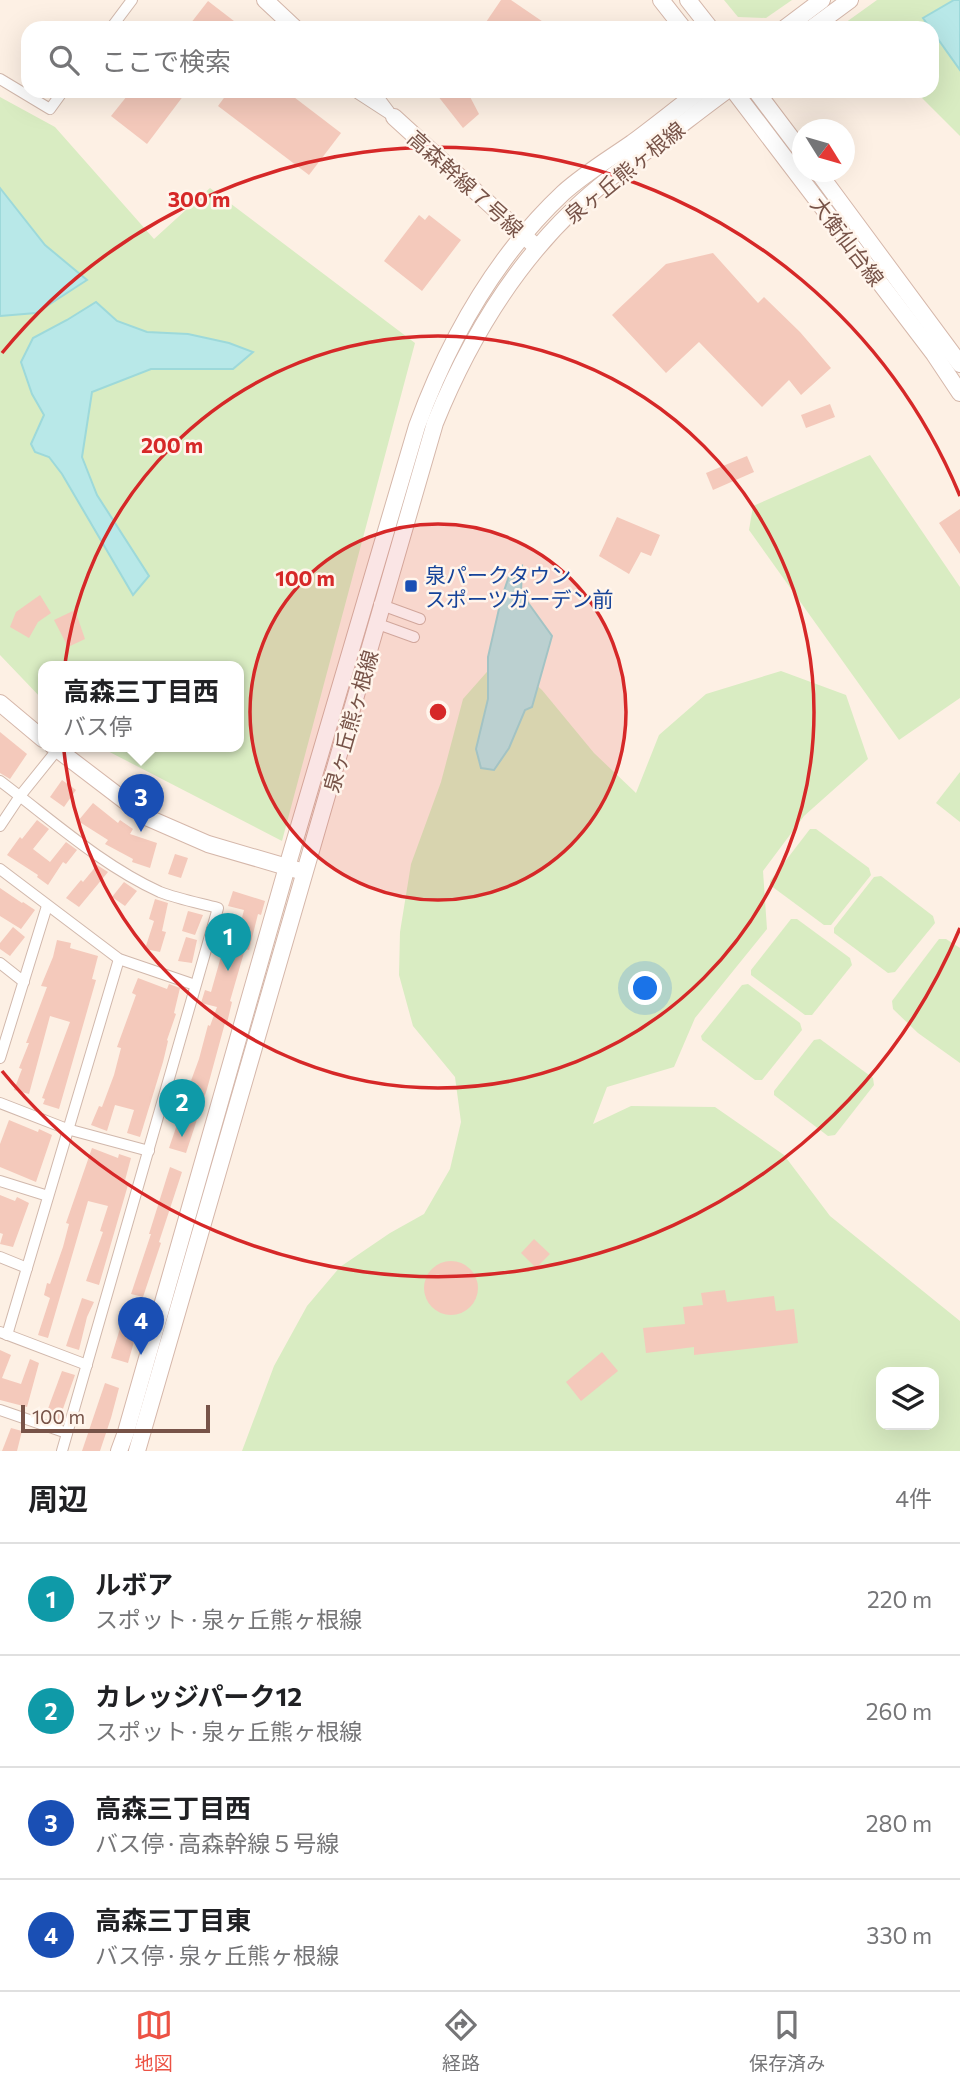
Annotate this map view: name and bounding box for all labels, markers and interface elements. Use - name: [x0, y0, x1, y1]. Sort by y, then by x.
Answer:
- search box: [21, 21, 939, 98]
- icon: search: [45, 41, 83, 79]
- text: ここで検索: [101, 45, 231, 76]
- street label: 泉ヶ丘熊ヶ根線: [559, 116, 689, 228]
- north arrow: [792, 119, 855, 182]
- street label: 高森幹線７号線: [403, 125, 529, 241]
- text: 300 m: [168, 186, 230, 211]
- street label: 大衡仙台線: [806, 192, 890, 290]
- text: 200 m: [141, 432, 203, 457]
- place label: 泉パークタウン スポーツガーデン前: [425, 562, 614, 611]
- text: 100 m: [275, 565, 335, 590]
- marker: 泉パークタウン スポーツガーデン前: [403, 578, 419, 594]
- street label: 泉ヶ丘熊ヶ根線: [318, 647, 382, 795]
- popup: [38, 661, 244, 752]
- text: 高森三丁目西: [63, 675, 219, 706]
- centre of rings: [426, 700, 450, 724]
- text: バス停: [63, 712, 132, 740]
- pin: 3: [118, 774, 164, 832]
- pin: 1: [205, 913, 251, 971]
- your location: [628, 971, 662, 1005]
- pin: 2: [159, 1079, 205, 1137]
- pin: 4: [118, 1297, 164, 1355]
- map controls: [876, 1367, 939, 1430]
- button: layers: [876, 1367, 939, 1430]
- scale bar: [21, 1402, 210, 1434]
- text: 100 m: [32, 1405, 85, 1428]
- text: 周辺: [28, 1479, 88, 1516]
- text: 4件: [895, 1484, 932, 1512]
- text: ルボア: [95, 1568, 173, 1599]
- text: 1: [46, 1585, 56, 1613]
- text: 220 m: [867, 1585, 932, 1613]
- text: スポット · 泉ヶ丘熊ヶ根線: [95, 1605, 362, 1633]
- text: カレッジパーク12: [95, 1680, 302, 1711]
- text: 2: [44, 1697, 58, 1725]
- text: 260 m: [866, 1697, 932, 1725]
- text: スポット · 泉ヶ丘熊ヶ根線: [95, 1717, 362, 1745]
- text: 高森三丁目西: [95, 1792, 251, 1823]
- text: 3: [44, 1809, 58, 1837]
- text: 280 m: [866, 1809, 932, 1837]
- text: バス停 · 高森幹線５号線: [95, 1829, 339, 1857]
- text: 高森三丁目東: [95, 1904, 251, 1935]
- text: 4: [44, 1921, 58, 1949]
- text: 330 m: [866, 1921, 932, 1949]
- text: バス停 · 泉ヶ丘熊ヶ根線: [95, 1941, 339, 1969]
- tab: 地図: [135, 2006, 173, 2075]
- tab: 経路: [442, 2006, 480, 2075]
- tab: 保存済み: [749, 2006, 825, 2075]

